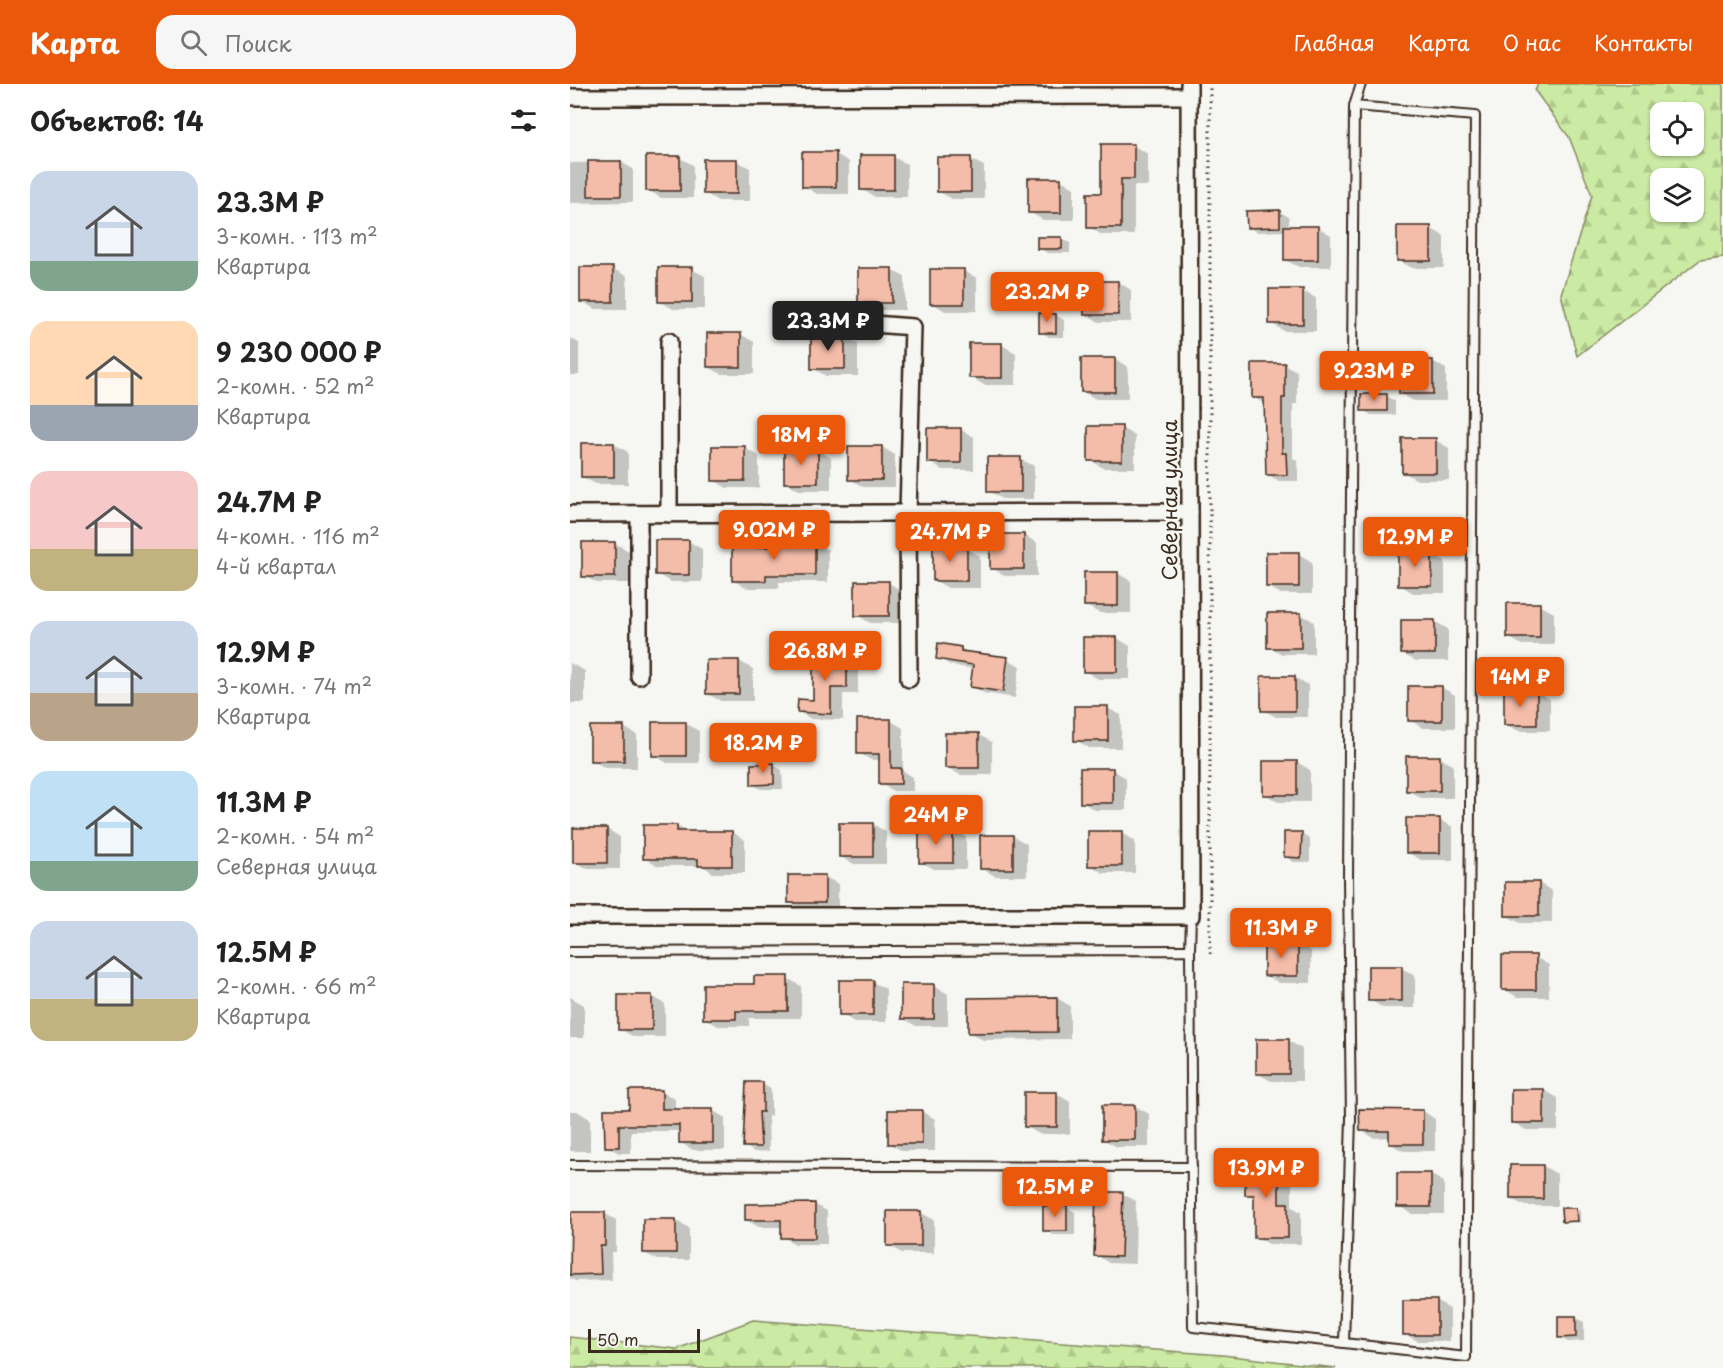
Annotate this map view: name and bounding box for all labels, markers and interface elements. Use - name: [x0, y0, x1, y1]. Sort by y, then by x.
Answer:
- search box: [156, 15, 576, 69]
- text: Карта: [30, 21, 120, 64]
- icon: search: [177, 26, 210, 59]
- text: Поиск: [225, 26, 292, 59]
- text: Главная: [1294, 26, 1375, 58]
- text: Карта: [1408, 26, 1470, 58]
- text: О нас: [1503, 26, 1561, 58]
- text: Контакты: [1594, 26, 1693, 58]
- text: Объектов: 14: [30, 101, 204, 140]
- map controls: [1650, 102, 1704, 222]
- button: locate: [1650, 102, 1704, 156]
- icon: filters: [507, 104, 540, 137]
- button: layers: [1650, 168, 1704, 222]
- text: 23.3M ₽: [216, 182, 324, 221]
- icon: home: [78, 195, 150, 267]
- text: 3-комн. · 113 m²: [216, 221, 378, 251]
- text: Квартира: [216, 251, 310, 281]
- pin: 23.2M ₽: [992, 272, 1102, 323]
- text: 23.2M ₽: [1005, 276, 1089, 306]
- pin: 23.3M ₽: [773, 301, 883, 352]
- text: 23.3M ₽: [786, 305, 870, 335]
- text: 9 230 000 ₽: [216, 332, 381, 371]
- icon: home: [78, 345, 150, 417]
- pin: 9.23M ₽: [1319, 351, 1429, 402]
- text: 9.23M ₽: [1334, 355, 1414, 385]
- text: 2-комн. · 52 m²: [216, 371, 375, 401]
- text: Квартира: [216, 401, 310, 431]
- pin: 18M ₽: [759, 415, 843, 466]
- text: 18M ₽: [771, 419, 831, 449]
- street label: Северная улица: [1154, 419, 1184, 580]
- text: 24.7M ₽: [216, 482, 321, 521]
- icon: home: [78, 495, 150, 567]
- pin: 9.02M ₽: [719, 510, 829, 561]
- pin: 24.7M ₽: [895, 512, 1005, 563]
- text: 9.02M ₽: [733, 514, 815, 544]
- text: 24.7M ₽: [909, 516, 991, 546]
- pin: 12.9M ₽: [1360, 517, 1470, 568]
- text: 4-комн. · 116 m²: [216, 521, 380, 551]
- text: 12.9M ₽: [1377, 521, 1453, 551]
- text: 4-й квартал: [216, 551, 337, 581]
- pin: 26.8M ₽: [770, 631, 880, 682]
- text: 12.9M ₽: [216, 632, 315, 671]
- text: 26.8M ₽: [783, 635, 867, 665]
- icon: home: [78, 645, 150, 717]
- pin: 14M ₽: [1478, 657, 1562, 708]
- text: 14M ₽: [1490, 661, 1550, 691]
- text: 3-комн. · 74 m²: [216, 671, 372, 701]
- text: Квартира: [216, 701, 310, 731]
- pin: 18.2M ₽: [708, 723, 818, 774]
- text: 18.2M ₽: [723, 727, 803, 757]
- text: 11.3M ₽: [216, 782, 311, 821]
- icon: home: [78, 795, 150, 867]
- pin: 24M ₽: [894, 795, 978, 846]
- text: 24M ₽: [904, 799, 968, 829]
- text: 2-комн. · 54 m²: [216, 821, 374, 851]
- text: Северная улица: [216, 851, 377, 881]
- pin: 11.3M ₽: [1226, 908, 1336, 959]
- text: 11.3M ₽: [1244, 912, 1318, 942]
- text: 12.5M ₽: [216, 932, 316, 971]
- icon: home: [78, 945, 150, 1017]
- text: 2-комн. · 66 m²: [216, 971, 377, 1001]
- text: Квартира: [216, 1001, 310, 1031]
- pin: 13.9M ₽: [1211, 1148, 1321, 1199]
- text: 13.9M ₽: [1228, 1152, 1304, 1182]
- pin: 12.5M ₽: [1000, 1167, 1110, 1218]
- text: 12.5M ₽: [1016, 1171, 1094, 1201]
- scale bar: [588, 1326, 700, 1354]
- text: 50 m: [597, 1327, 638, 1351]

